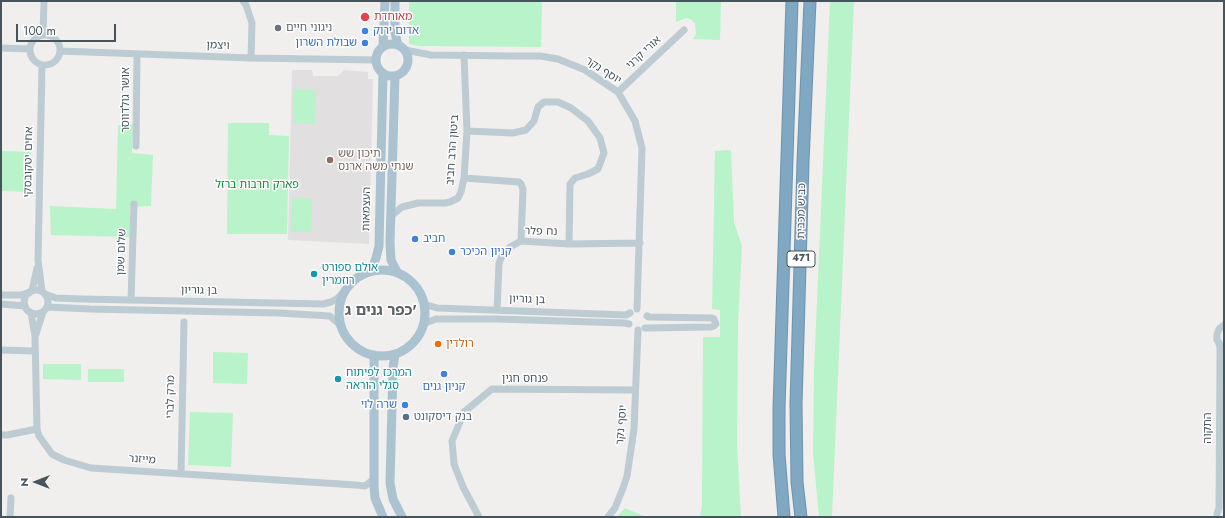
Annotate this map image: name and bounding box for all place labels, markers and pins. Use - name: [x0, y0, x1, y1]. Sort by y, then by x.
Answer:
- place label: מאוחדת: [374, 10, 412, 24]
- marker: מאוחדת: [359, 11, 371, 23]
- place label: ניגוני חיים: [286, 21, 332, 35]
- marker: ניגוני חיים: [273, 23, 283, 33]
- place label: אדום ירוק: [373, 24, 419, 38]
- marker: אדום ירוק: [360, 26, 370, 36]
- place label: שבולת השרון: [296, 36, 357, 50]
- marker: שבולת השרון: [360, 38, 370, 48]
- place label: תיכון שש שנתי משה ארנס: [338, 147, 414, 173]
- marker: תיכון שש שנתי משה ארנס: [325, 155, 335, 165]
- place label: חביב: [423, 232, 445, 246]
- marker: חביב: [410, 234, 420, 244]
- place label: קניון הכיכר: [460, 245, 512, 259]
- marker: קניון הכיכר: [447, 247, 457, 257]
- place label: אולם ספורט רוזמרין: [322, 261, 378, 287]
- marker: אולם ספורט רוזמרין: [309, 269, 319, 279]
- place label: רולדין: [446, 337, 474, 351]
- marker: רולדין: [433, 339, 443, 349]
- place label: המרכז לפיתוח סגלי הוראה: [346, 366, 412, 392]
- marker: קניון גנים: [439, 369, 449, 379]
- marker: המרכז לפיתוח סגלי הוראה: [333, 374, 343, 384]
- place label: קניון גנים: [423, 380, 465, 394]
- place label: שרה לוי: [361, 398, 397, 412]
- marker: שרה לוי: [400, 400, 410, 410]
- place label: בנק דיסקונט: [414, 410, 472, 424]
- marker: בנק דיסקונט: [401, 412, 411, 422]

